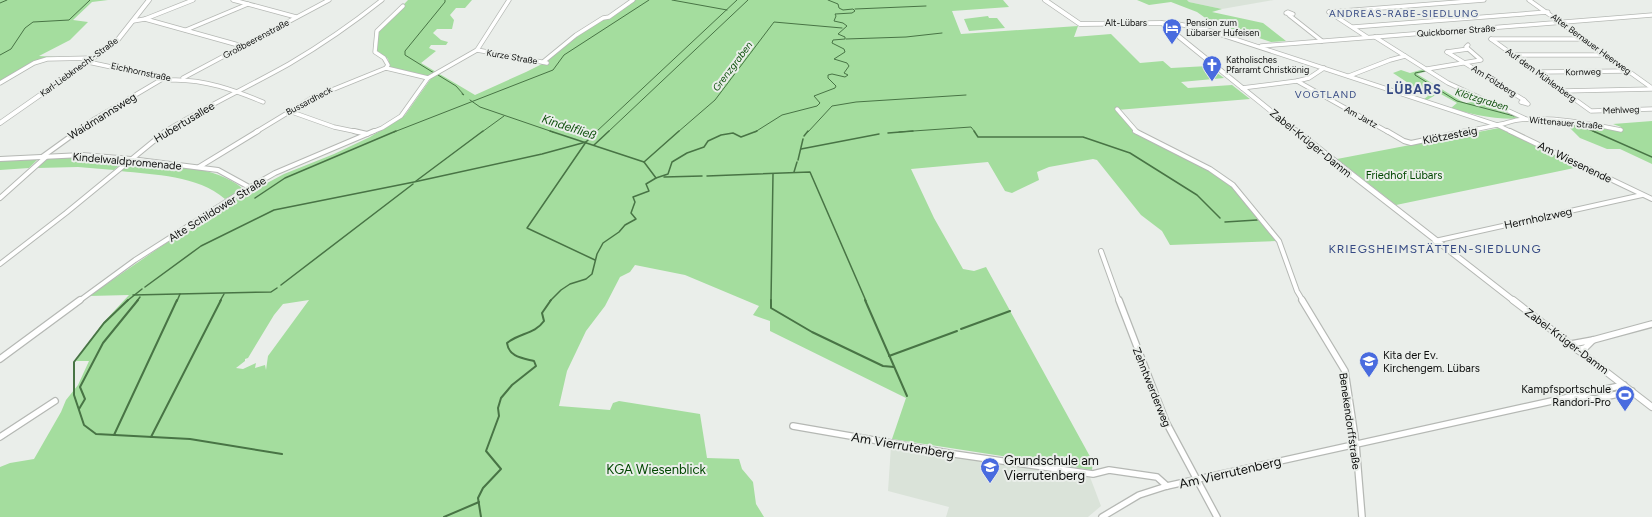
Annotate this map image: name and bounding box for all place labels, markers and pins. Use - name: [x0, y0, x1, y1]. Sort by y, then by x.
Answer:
- hotel icon: Pension zum Lübarser Hufeisen: [1161, 17, 1183, 45]
- place label: Pension zum Lübarser Hufeisen: [1186, 17, 1259, 38]
- church icon: Katholisches Pfarramt Christkönig: [1201, 54, 1223, 82]
- place label: Katholisches Pfarramt Christkönig: [1226, 54, 1309, 75]
- place label: Kita der Ev. Kirchengem. Lübars: [1383, 349, 1480, 375]
- school or university icon: Kita der Ev. Kirchengem. Lübars: [1358, 350, 1380, 378]
- place label: Kampfsportschule Randori-Pro: [1521, 383, 1611, 409]
- sports icon: Kampfsportschule Randori-Pro: [1614, 384, 1636, 412]
- place label: Grundschule am Vierrutenberg: [1004, 453, 1099, 483]
- school or university icon: Grundschule am Vierrutenberg: [979, 456, 1001, 484]

